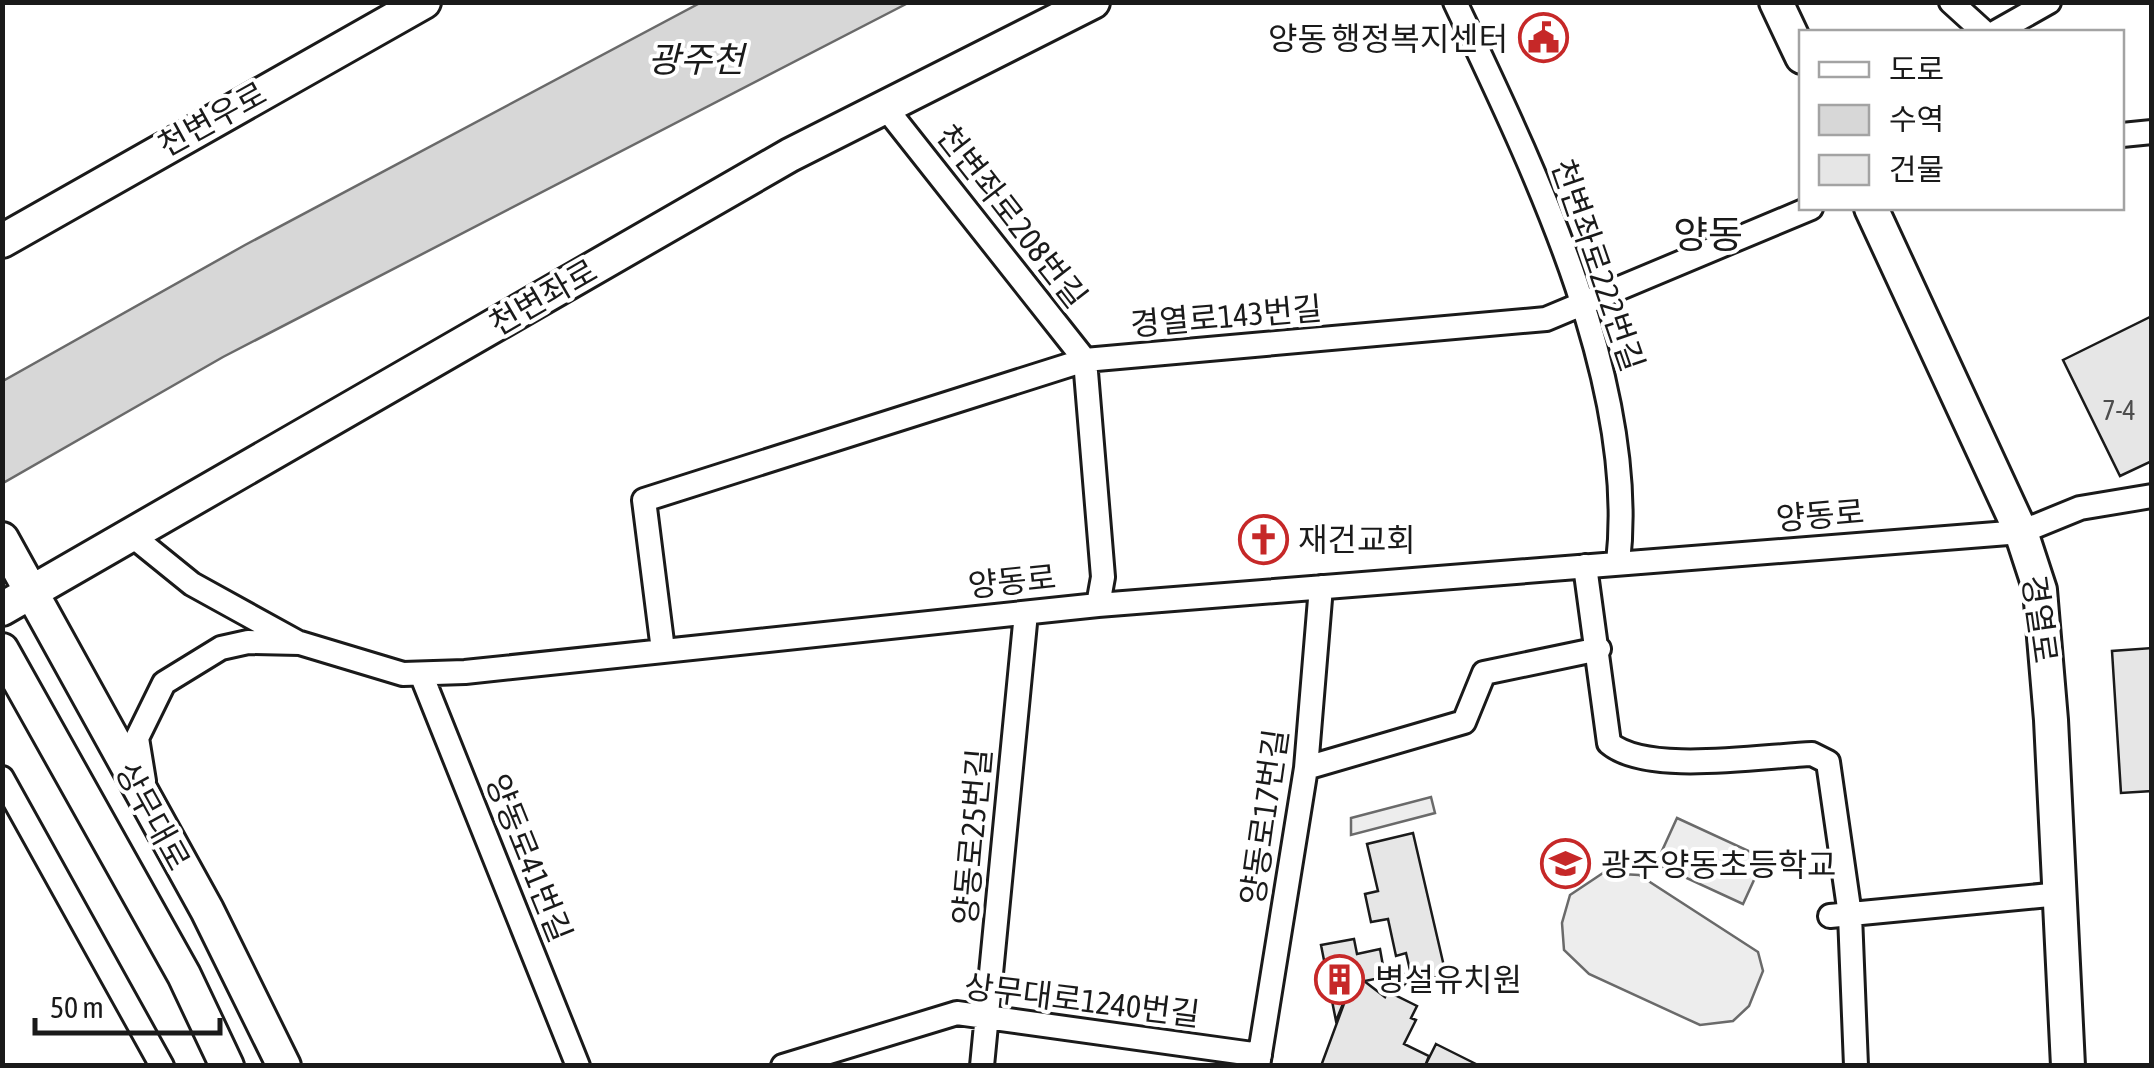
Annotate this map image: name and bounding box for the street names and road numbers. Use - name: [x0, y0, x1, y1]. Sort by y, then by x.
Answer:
- street label: 천변우로: [152, 74, 272, 164]
- street label: 천변좌로208번길: [929, 117, 1095, 315]
- street label: 천변좌로222번길: [1544, 154, 1652, 376]
- street label: 천변좌로: [483, 252, 603, 342]
- street label: 경열로143번길: [1129, 289, 1323, 343]
- street label: 양동로: [1774, 493, 1866, 537]
- street label: 양동로: [966, 558, 1058, 604]
- street label: 경열로: [2016, 573, 2064, 665]
- street label: 양동로17번길: [1233, 727, 1295, 907]
- street label: 양동로25번길: [946, 747, 998, 927]
- street label: 상무대로: [108, 756, 198, 876]
- street label: 양동로41번길: [479, 769, 579, 947]
- street label: 상무대로1240번길: [962, 967, 1202, 1033]

